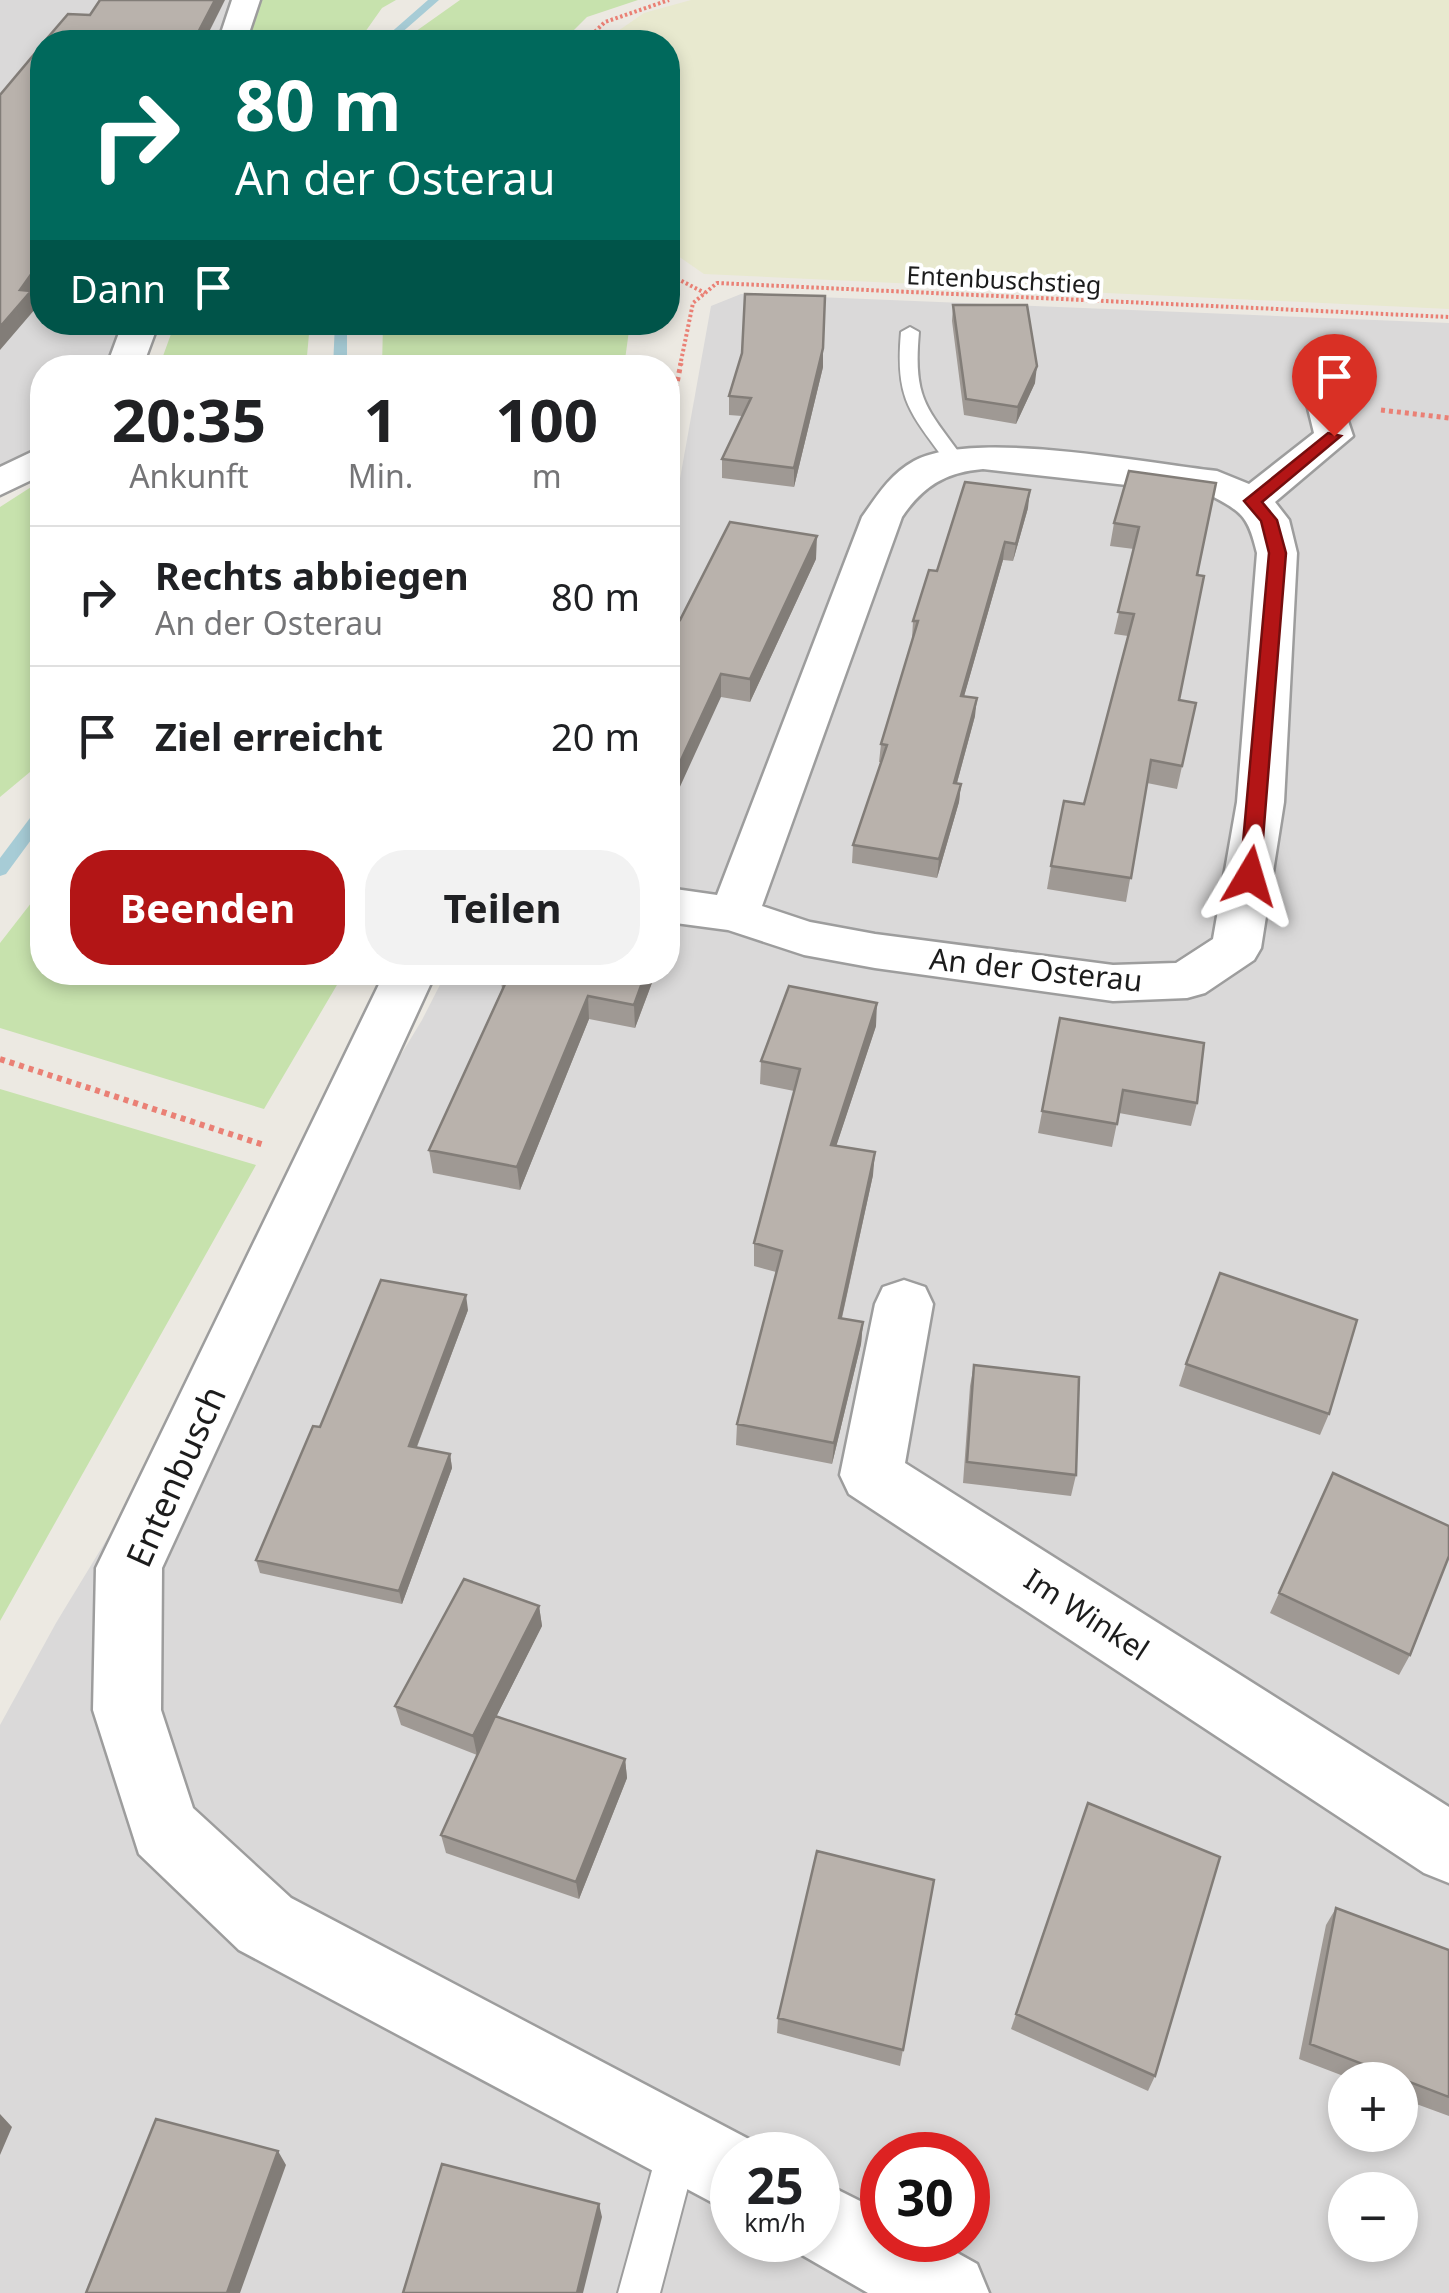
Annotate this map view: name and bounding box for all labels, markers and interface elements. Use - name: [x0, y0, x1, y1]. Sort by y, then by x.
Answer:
- text: 80 m: [235, 56, 402, 152]
- icon: right: [70, 70, 200, 200]
- text: An der Osterau: [235, 147, 556, 208]
- street label: Entenbuschstieg: [906, 257, 1102, 301]
- icon: arrive: [186, 260, 241, 315]
- text: Dann: [70, 262, 166, 314]
- pin: [1292, 334, 1377, 437]
- icon: arrive: [1307, 349, 1362, 404]
- text: 20:35: [112, 378, 266, 460]
- text: 1: [363, 378, 398, 460]
- text: 100: [495, 378, 598, 460]
- text: Ankunft: [129, 454, 249, 497]
- text: Min.: [348, 454, 413, 497]
- text: m: [532, 454, 562, 497]
- text: Rechts abbiegen: [155, 549, 469, 601]
- icon: right: [70, 569, 125, 624]
- text: 80 m: [551, 570, 640, 622]
- text: An der Osterau: [155, 601, 383, 644]
- icon: arrive: [70, 709, 125, 764]
- text: Ziel erreicht: [155, 710, 383, 762]
- text: 20 m: [551, 710, 640, 762]
- position arrow: [1198, 824, 1302, 928]
- button: Beenden: [70, 850, 345, 965]
- button: Teilen: [365, 850, 640, 965]
- street label: An der Osterau: [928, 937, 1144, 1001]
- street label: Entenbusch: [114, 1378, 236, 1574]
- street label: Im Winkel: [1017, 1558, 1157, 1670]
- map controls: [1328, 2062, 1418, 2262]
- button: +: [1328, 2062, 1418, 2152]
- speed limit sign: 30: [860, 2132, 990, 2262]
- text: 25: [746, 2151, 804, 2219]
- button: −: [1328, 2172, 1418, 2262]
- text: km/h: [744, 2205, 806, 2239]

